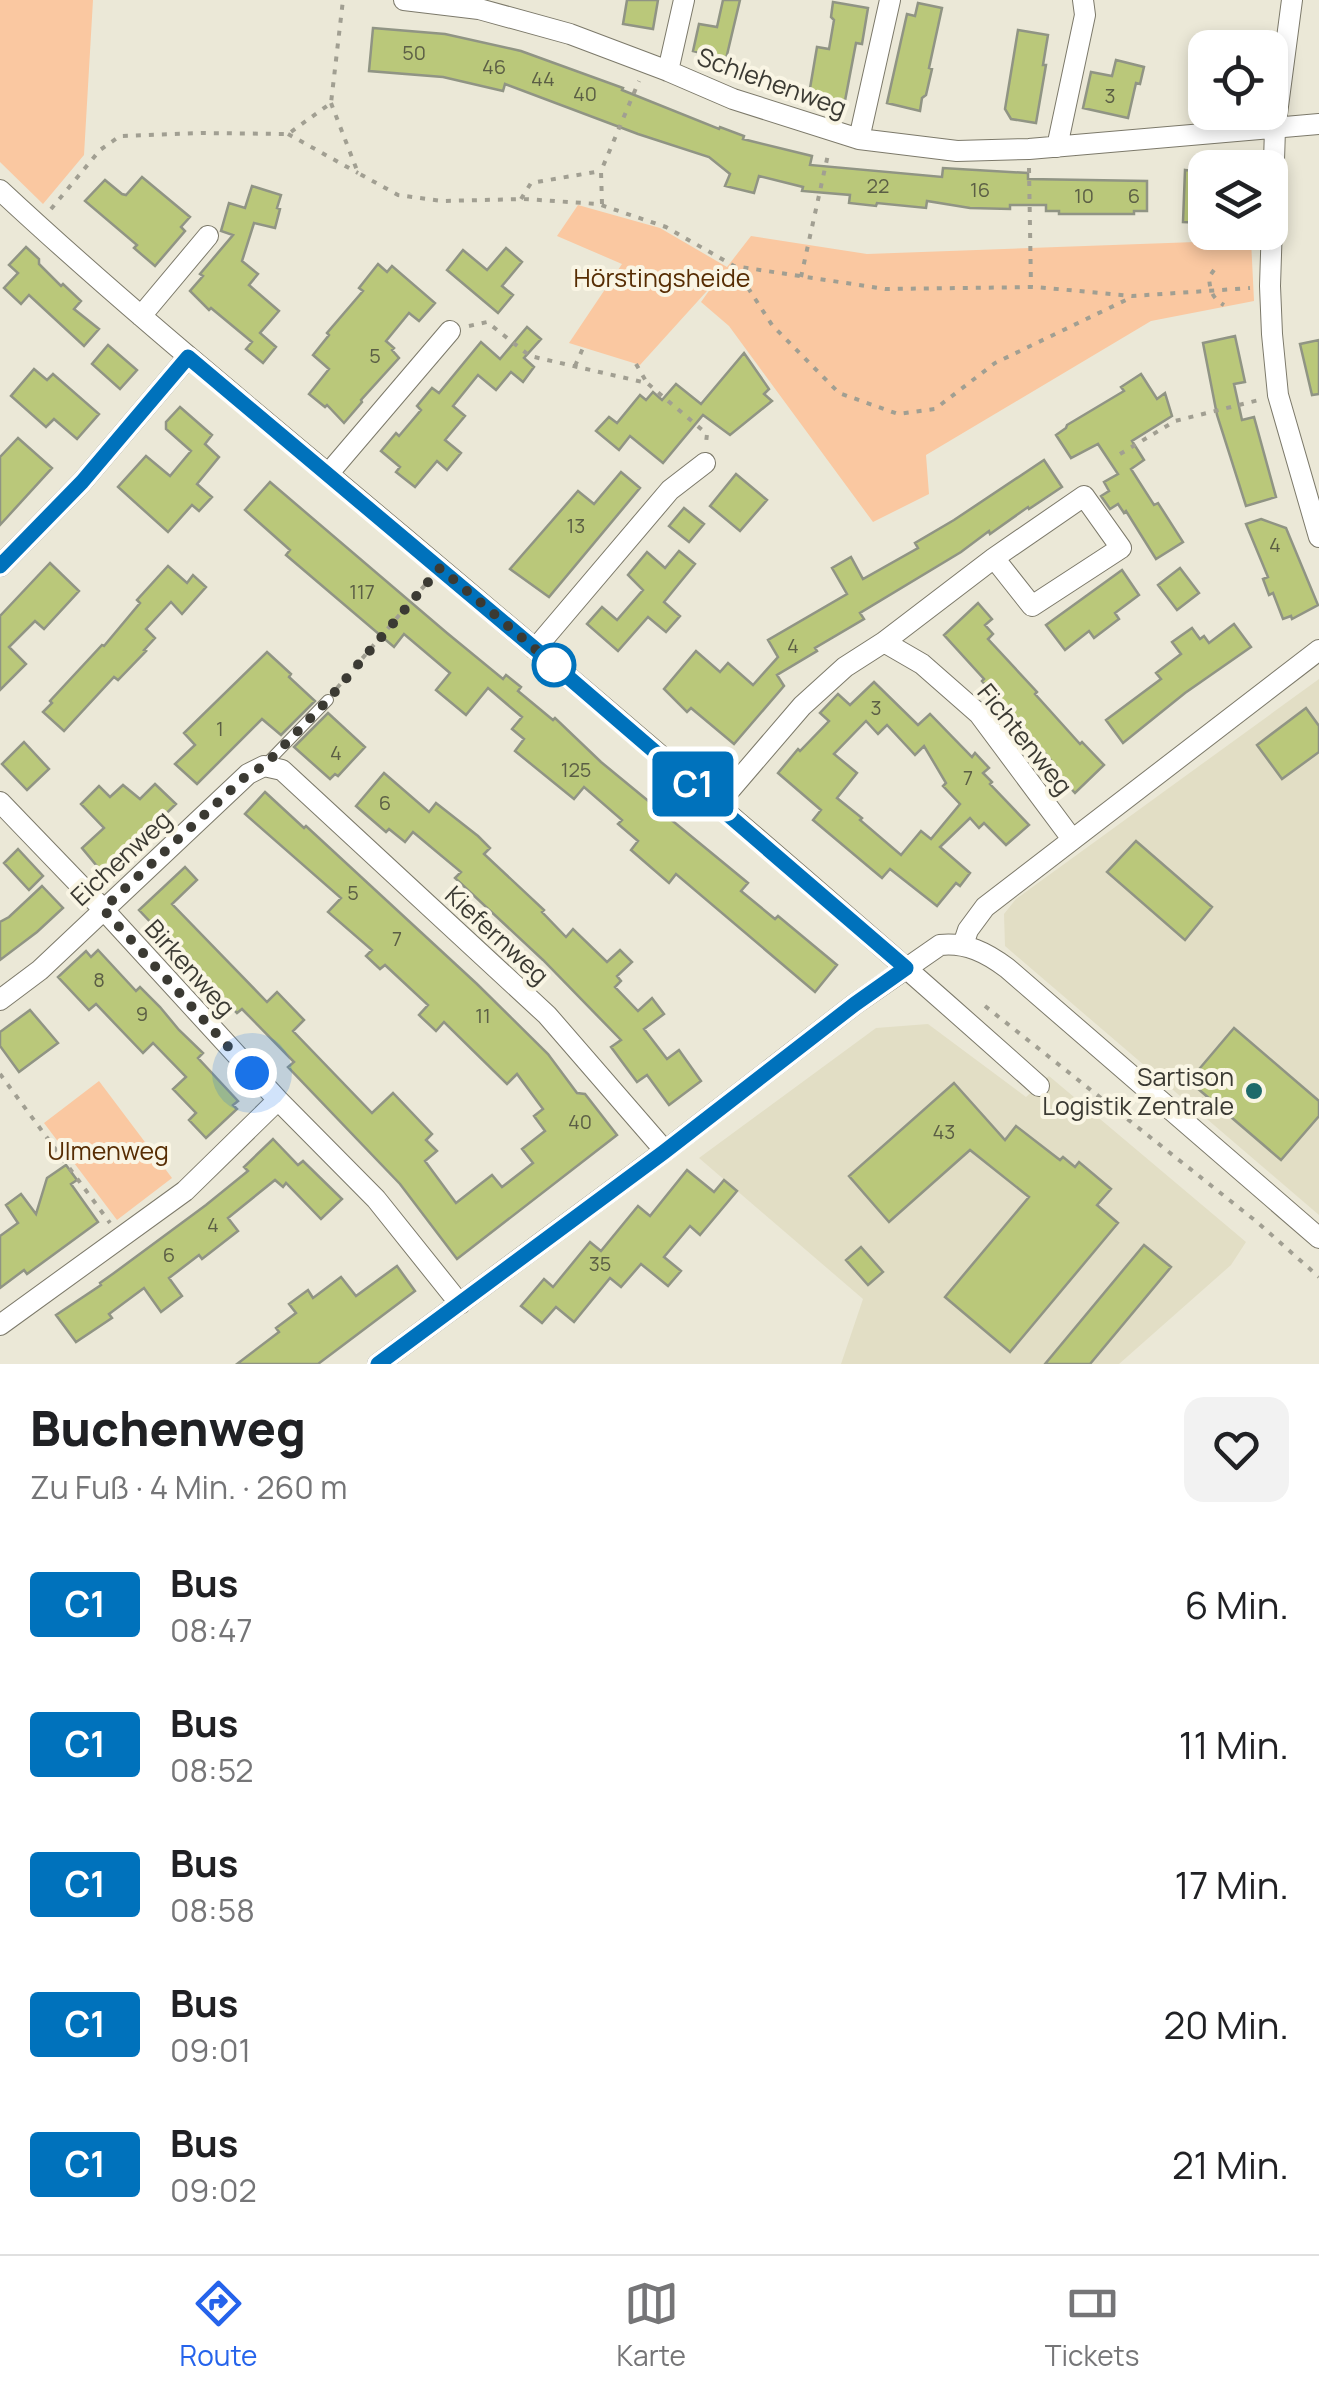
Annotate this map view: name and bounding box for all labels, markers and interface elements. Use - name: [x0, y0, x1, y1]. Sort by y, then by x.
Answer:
- map controls: [1188, 30, 1288, 250]
- button: locate: [1188, 30, 1288, 130]
- street label: Schlehenweg: [693, 38, 852, 125]
- house number: 50: [402, 39, 426, 66]
- house number: 46: [482, 53, 506, 80]
- house number: 44: [531, 65, 555, 92]
- house number: 40: [573, 80, 597, 107]
- house number: 3: [1104, 82, 1116, 109]
- button: layers: [1188, 150, 1288, 250]
- house number: 22: [867, 172, 889, 199]
- house number: 16: [970, 176, 990, 203]
- house number: 10: [1074, 182, 1094, 209]
- house number: 6: [1128, 182, 1140, 209]
- park label: Hörstingsheide: [574, 260, 750, 295]
- house number: 5: [369, 342, 381, 369]
- house number: 13: [567, 512, 585, 539]
- house number: 4: [1269, 531, 1281, 558]
- house number: 117: [349, 578, 375, 605]
- house number: 4: [787, 632, 799, 659]
- unlabelled marker: [533, 644, 575, 686]
- street label: Fichtenweg: [970, 676, 1081, 802]
- house number: 3: [870, 694, 882, 721]
- house number: 1: [216, 715, 224, 742]
- house number: 4: [330, 739, 342, 766]
- line badge: C1: [648, 752, 738, 816]
- house number: 125: [561, 756, 591, 783]
- text: C1: [672, 760, 714, 808]
- house number: 7: [963, 764, 973, 791]
- house number: 6: [379, 789, 391, 816]
- street label: Eichenweg: [63, 802, 179, 913]
- street label: Kiefernweg: [438, 877, 557, 992]
- house number: 5: [347, 879, 359, 906]
- street label: Birkenweg: [137, 912, 243, 1024]
- house number: 7: [392, 925, 402, 952]
- house number: 8: [93, 966, 105, 993]
- house number: 9: [136, 1000, 148, 1027]
- house number: 11: [475, 1002, 491, 1029]
- your location: [227, 1048, 277, 1098]
- place label: Sartison Logistik Zentrale: [1042, 1059, 1234, 1123]
- marker: Sartison Logistik Zentrale: [1243, 1080, 1265, 1102]
- house number: 40: [568, 1108, 592, 1135]
- house number: 43: [933, 1118, 955, 1145]
- park label: Ulmenweg: [47, 1133, 169, 1168]
- house number: 4: [207, 1211, 219, 1238]
- house number: 6: [163, 1241, 175, 1268]
- house number: 35: [589, 1250, 611, 1277]
- text: Buchenweg: [30, 1395, 306, 1460]
- button: heart: [1184, 1397, 1289, 1502]
- text: Zu Fuß · 4 Min. · 260 m: [30, 1465, 347, 1509]
- text: Bus: [170, 1556, 238, 1608]
- text: 6 Min.: [1185, 1578, 1289, 1630]
- text: C1: [64, 1580, 106, 1628]
- text: 08:47: [170, 1608, 253, 1652]
- text: Bus: [170, 1696, 238, 1748]
- text: 11 Min.: [1179, 1718, 1289, 1770]
- text: C1: [64, 1720, 106, 1768]
- text: 08:52: [170, 1748, 253, 1792]
- text: Bus: [170, 1836, 238, 1888]
- text: 17 Min.: [1174, 1858, 1289, 1910]
- text: C1: [64, 1860, 106, 1908]
- text: 08:58: [170, 1888, 255, 1932]
- text: Bus: [170, 1976, 238, 2028]
- text: 20 Min.: [1164, 1998, 1289, 2050]
- text: C1: [64, 2000, 106, 2048]
- text: 09:01: [170, 2028, 251, 2072]
- text: Bus: [170, 2116, 238, 2168]
- text: 21 Min.: [1172, 2138, 1289, 2190]
- text: C1: [64, 2140, 106, 2188]
- text: 09:02: [170, 2168, 257, 2212]
- tab: Route: [180, 2276, 257, 2374]
- tab: Karte: [616, 2276, 686, 2374]
- tab: Tickets: [1045, 2276, 1139, 2374]

